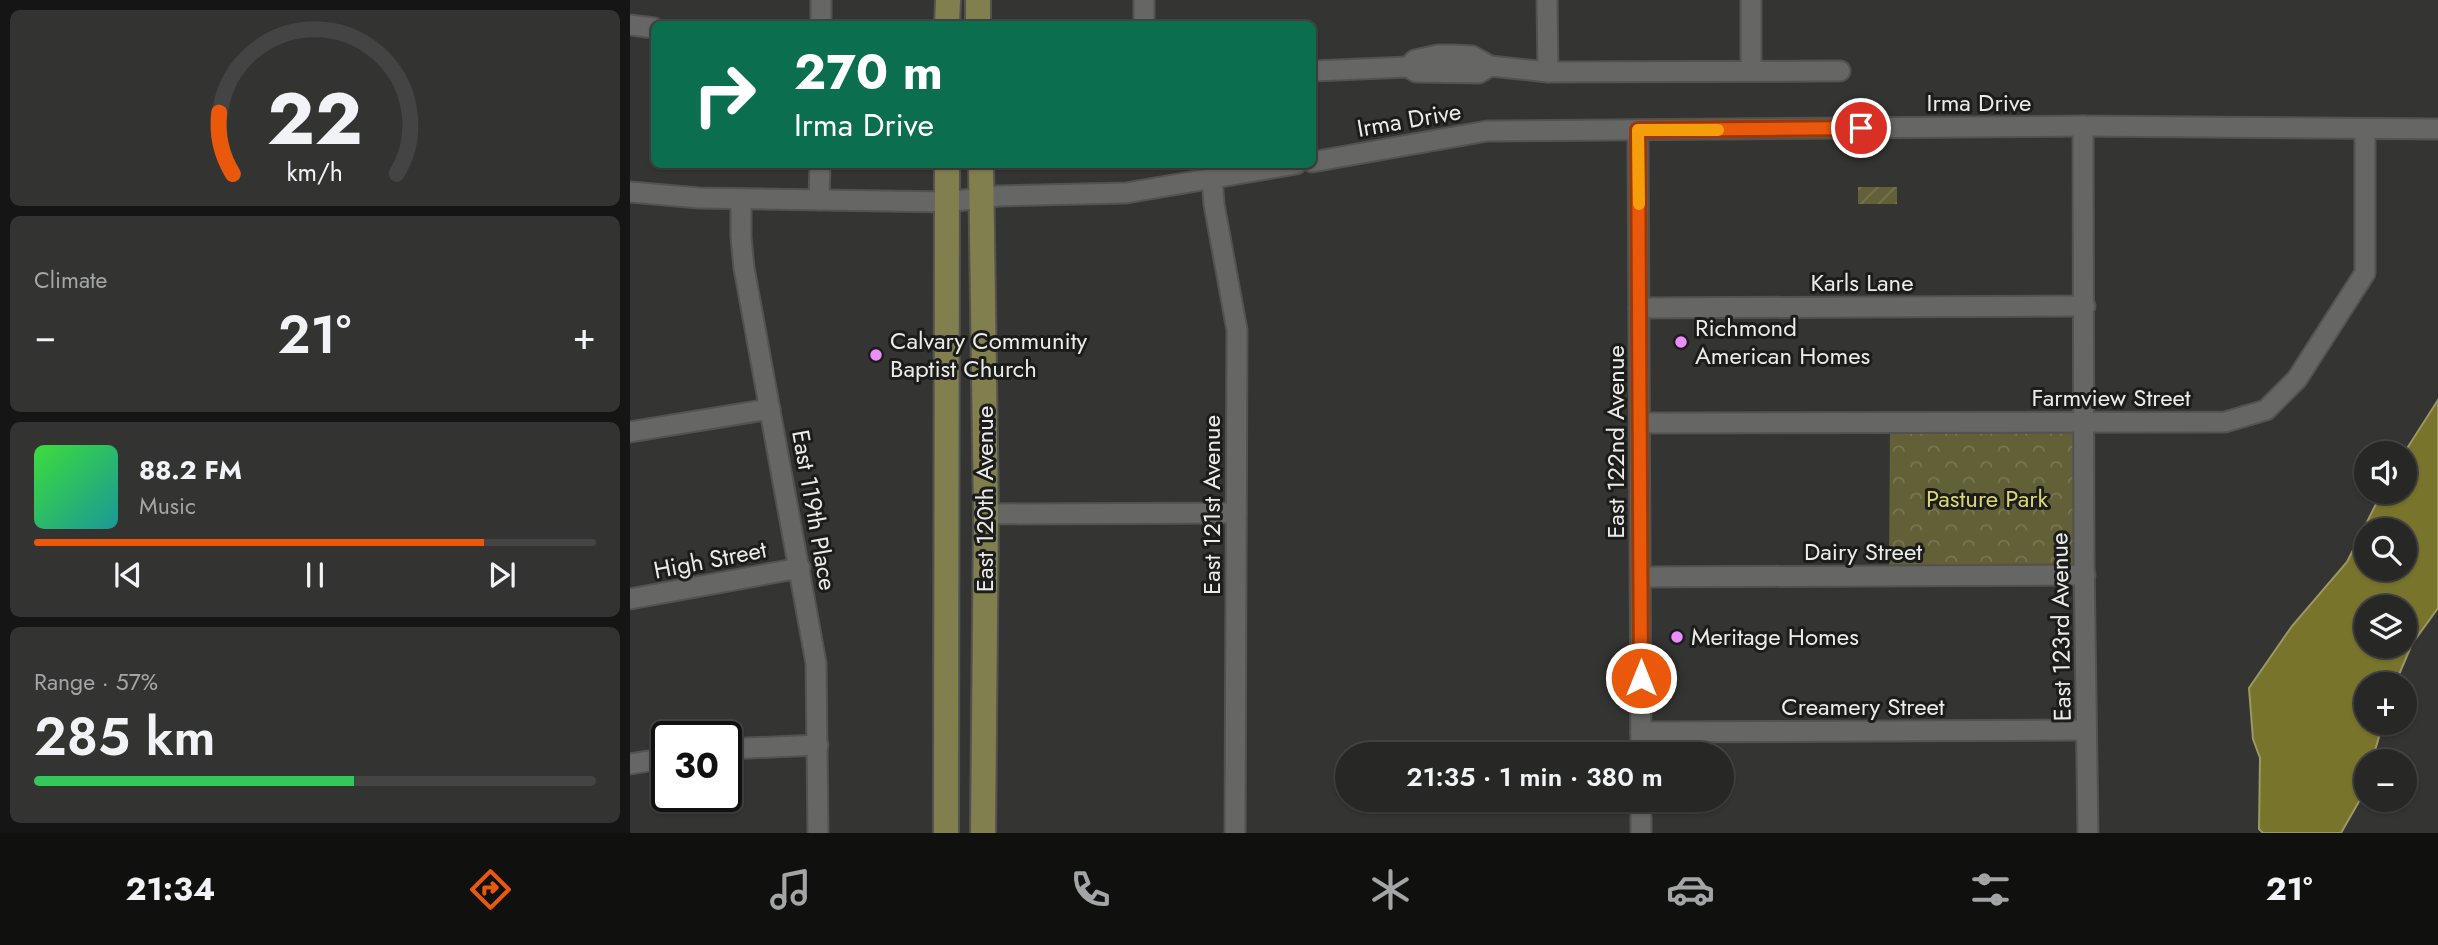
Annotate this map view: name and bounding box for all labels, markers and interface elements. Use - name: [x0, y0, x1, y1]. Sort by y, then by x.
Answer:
- text: 270 m: [794, 37, 943, 107]
- icon: right: [679, 49, 770, 140]
- text: 22: [267, 66, 363, 171]
- street label: Irma Drive: [1927, 85, 2031, 120]
- street label: Irma Drive: [1354, 93, 1464, 146]
- pin: [1831, 98, 1891, 158]
- text: Irma Drive: [794, 102, 934, 148]
- icon: arrive: [1842, 109, 1880, 147]
- text: km/h: [287, 154, 343, 190]
- text: Climate: [34, 263, 107, 297]
- street label: Karls Lane: [1810, 265, 1914, 300]
- text: 21°: [278, 297, 351, 373]
- text: −: [34, 308, 56, 363]
- text: +: [573, 308, 596, 363]
- place label: Richmond American Homes: [1695, 310, 1870, 373]
- place label: Calvary Community Baptist Church: [890, 323, 1088, 386]
- marker: Richmond American Homes: [1673, 334, 1689, 350]
- street label: East 122nd Avenue: [1598, 345, 1633, 539]
- marker: Calvary Community Baptist Church: [868, 347, 884, 363]
- street label: Farmview Street: [2031, 380, 2191, 415]
- street label: East 120th Avenue: [967, 406, 1002, 592]
- street label: East 121st Avenue: [1194, 415, 1229, 595]
- street label: East 119th Place: [783, 427, 846, 593]
- map controls: [2354, 441, 2417, 812]
- button: sound: [2354, 441, 2417, 504]
- text: 88.2 FM: [139, 451, 242, 489]
- park label: Pasture Park: [1926, 481, 2049, 516]
- text: Music: [139, 489, 196, 523]
- button: search: [2354, 518, 2417, 581]
- street label: High Street: [651, 531, 769, 588]
- street label: East 123rd Avenue: [2041, 532, 2080, 722]
- street label: Dairy Street: [1804, 534, 1922, 569]
- icon: previous: [109, 556, 147, 594]
- icon: pause: [296, 556, 334, 594]
- icon: next: [483, 556, 521, 594]
- button: layers: [2354, 595, 2417, 658]
- place label: Meritage Homes: [1691, 619, 1859, 654]
- marker: Meritage Homes: [1669, 629, 1685, 645]
- position arrow: [1604, 641, 1678, 715]
- text: Range · 57%: [34, 665, 158, 699]
- button: +: [2354, 672, 2417, 735]
- street label: Creamery Street: [1781, 689, 1945, 724]
- text: 285 km: [34, 699, 216, 775]
- speed limit sign: 30: [651, 721, 742, 812]
- button: −: [2354, 749, 2417, 812]
- text: 21:35 · 1 min · 380 m: [1406, 758, 1663, 796]
- icon: directions: [466, 865, 515, 914]
- icon: music: [766, 865, 815, 914]
- icon: phone: [1066, 865, 1115, 914]
- icon: climate: [1366, 865, 1415, 914]
- icon: car: [1666, 865, 1715, 914]
- icon: filters: [1966, 865, 2015, 914]
- text: 21:34: [125, 866, 215, 912]
- text: 21°: [2266, 866, 2313, 912]

